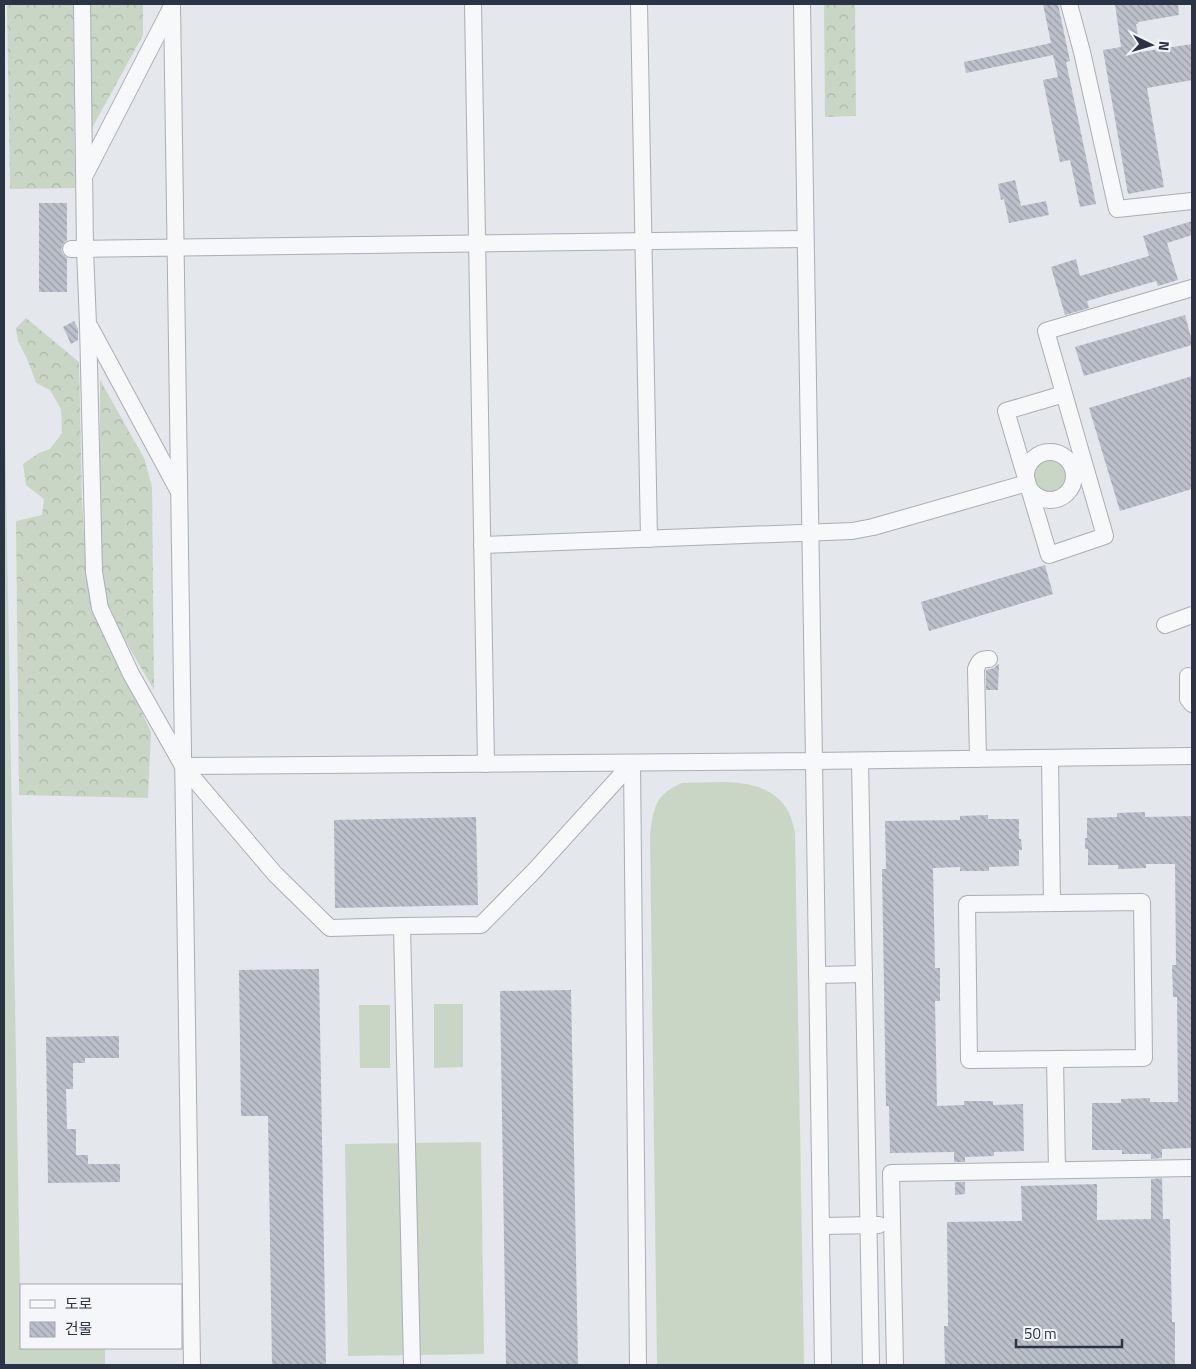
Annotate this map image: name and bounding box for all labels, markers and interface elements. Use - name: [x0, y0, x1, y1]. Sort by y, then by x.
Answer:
- north arrow: [1126, 20, 1176, 70]
- text: N: [1154, 40, 1175, 52]
- legend: [20, 1284, 182, 1349]
- text: 도로: [65, 1292, 93, 1315]
- scale bar: [1016, 1316, 1122, 1348]
- text: 건물: [65, 1317, 93, 1340]
- text: 50 m: [1024, 1322, 1057, 1345]

